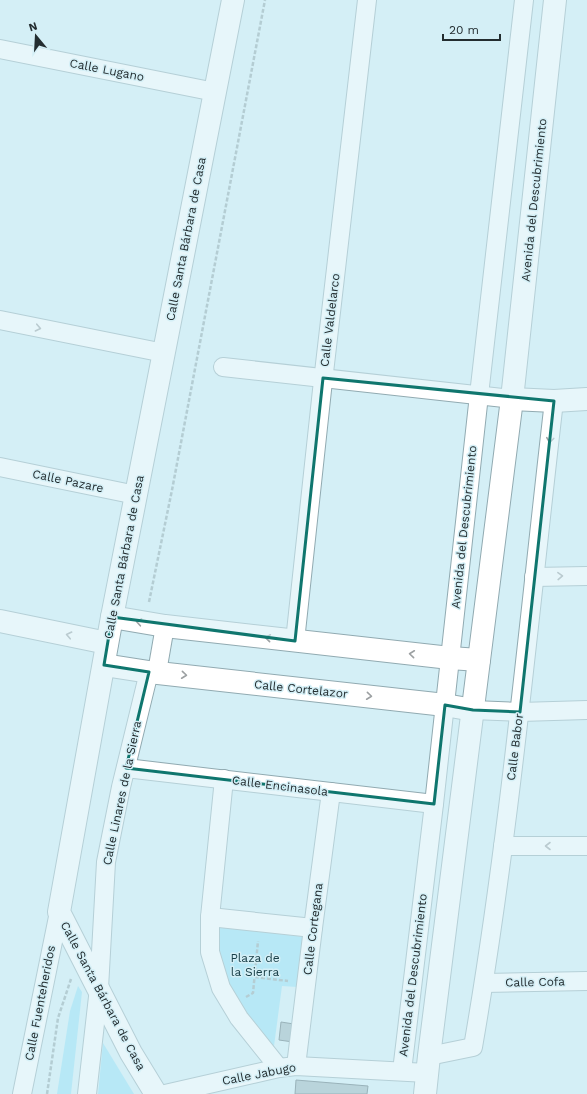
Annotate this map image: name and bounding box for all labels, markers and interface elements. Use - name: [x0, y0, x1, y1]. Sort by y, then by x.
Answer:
- north arrow: [16, 16, 56, 56]
- scale bar: [443, 16, 500, 42]
- text: N: [27, 20, 39, 34]
- text: 20 m: [449, 23, 479, 37]
- street label: Calle Lugano: [69, 56, 145, 84]
- street label: Avenida del Descubrimiento: [518, 118, 550, 282]
- street label: Calle Santa Bárbara de Casa: [163, 156, 209, 322]
- street label: Calle Valdelarco: [317, 272, 343, 368]
- one-way arrow: [35, 323, 41, 331]
- one-way arrow: [546, 437, 555, 443]
- street label: Avenida del Descubrimiento: [448, 445, 480, 609]
- street label: Calle Pazare: [31, 467, 105, 495]
- street label: Calle Santa Bárbara de Casa: [101, 474, 147, 640]
- one-way arrow: [557, 572, 563, 581]
- one-way arrow: [136, 618, 143, 627]
- one-way arrow: [66, 631, 72, 640]
- one-way arrow: [265, 634, 272, 643]
- one-way arrow: [409, 650, 415, 659]
- one-way arrow: [181, 671, 187, 680]
- street label: Calle Cortelazor: [253, 677, 349, 701]
- one-way arrow: [366, 692, 372, 701]
- street label: Calle Babor: [504, 712, 526, 781]
- street label: Calle Linares de la Sierra: [100, 719, 144, 866]
- street label: Calle Encinasola: [231, 773, 329, 799]
- one-way arrow: [545, 842, 551, 850]
- street label: Calle Cortegana: [300, 882, 326, 976]
- street label: Avenida del Descubrimiento: [396, 893, 430, 1057]
- street label: Calle Santa Bárbara de Casa: [58, 919, 148, 1073]
- street label: Calle Fuenteheridos: [22, 944, 58, 1062]
- park label: Plaza de la Sierra: [230, 951, 280, 979]
- street label: Calle Cofa: [505, 974, 565, 990]
- street label: Calle Jabugo: [221, 1060, 297, 1088]

